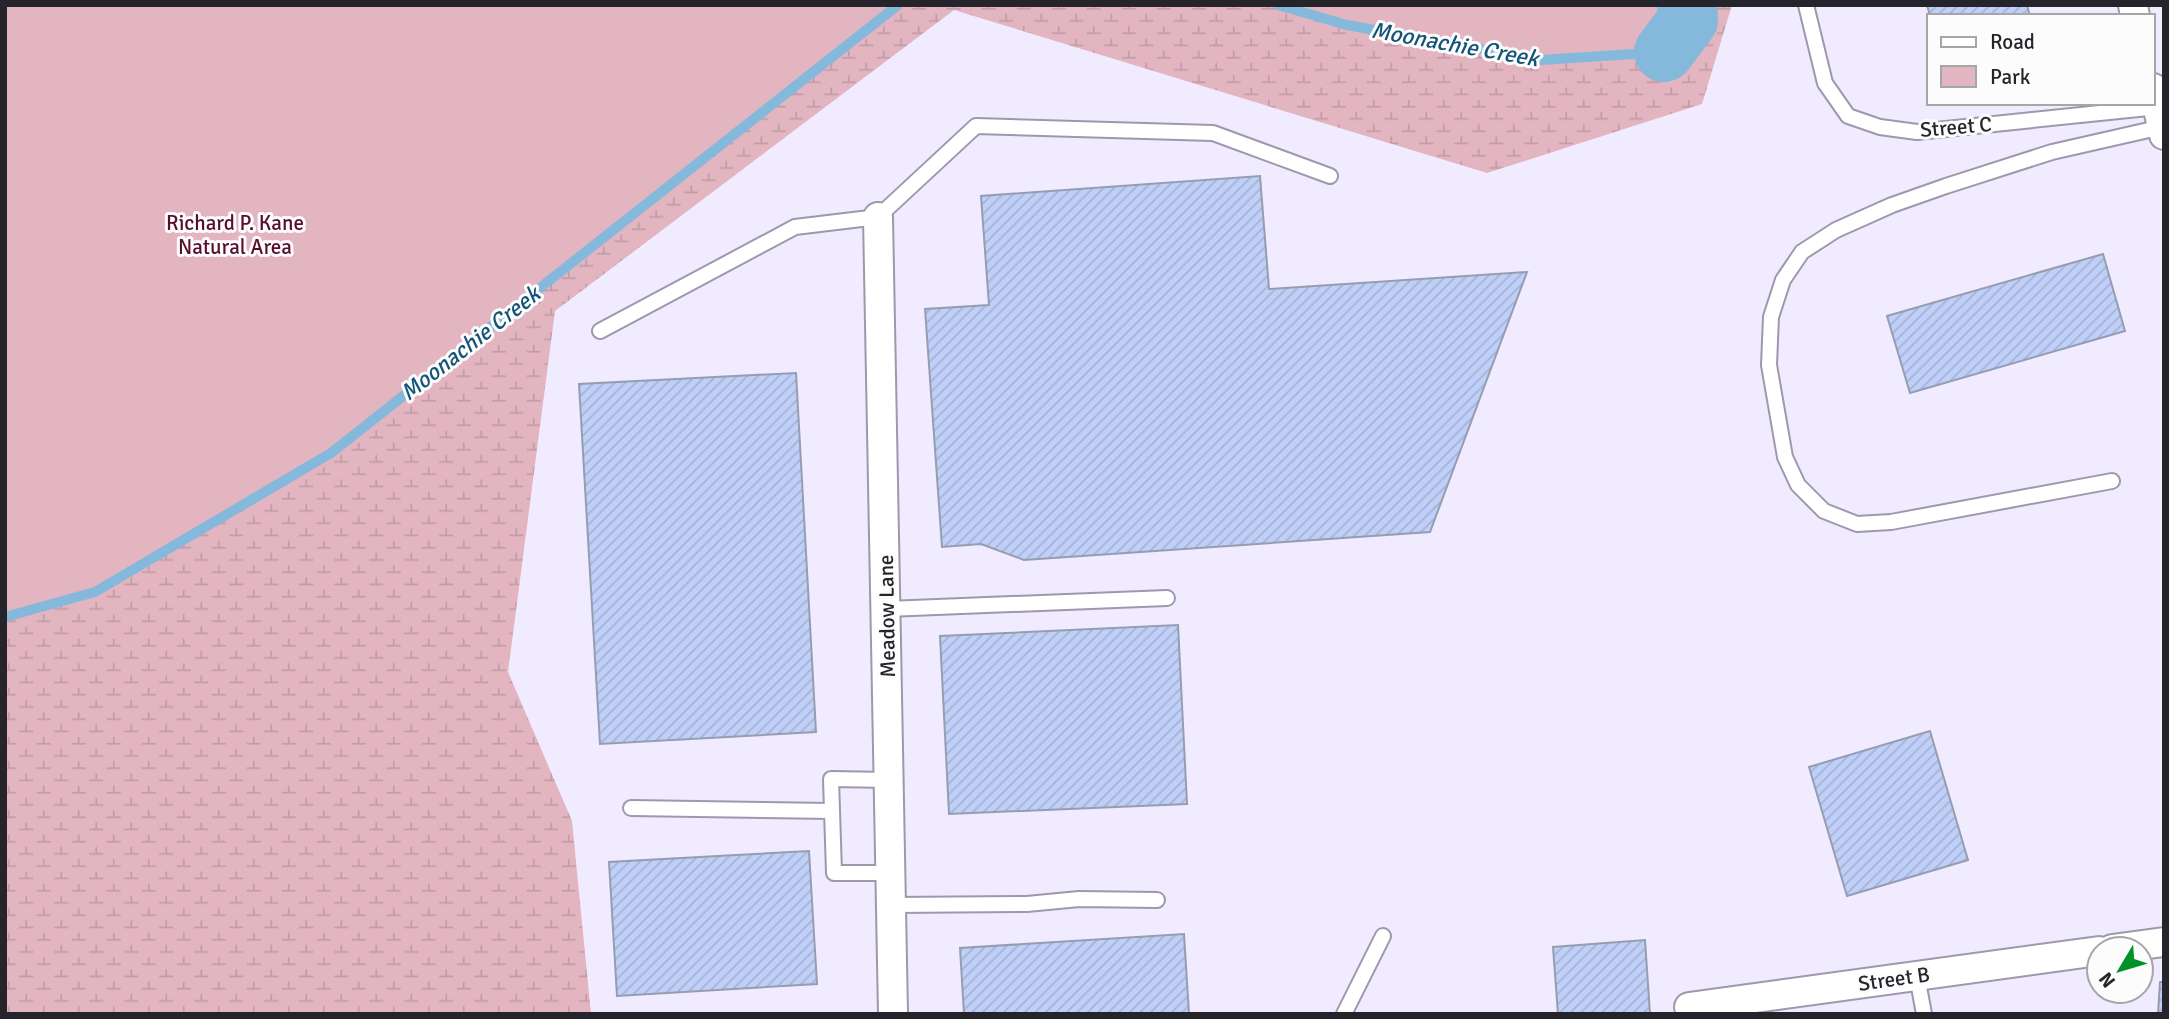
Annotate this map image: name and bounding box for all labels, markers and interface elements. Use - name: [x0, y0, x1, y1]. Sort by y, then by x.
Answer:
- legend: [1927, 14, 2155, 105]
- water label: Moonachie Creek: [1369, 16, 1543, 74]
- text: Road: [1990, 29, 2035, 55]
- text: Park: [1990, 64, 2031, 90]
- street label: Street C: [1919, 111, 1993, 143]
- park label: Richard P. Kane Natural Area: [166, 210, 304, 260]
- water label: Moonachie Creek: [395, 278, 548, 407]
- street label: Meadow Lane: [873, 554, 901, 678]
- north arrow: [2085, 935, 2155, 1005]
- street label: Street B: [1857, 961, 1931, 997]
- text: N: [2094, 967, 2121, 992]

